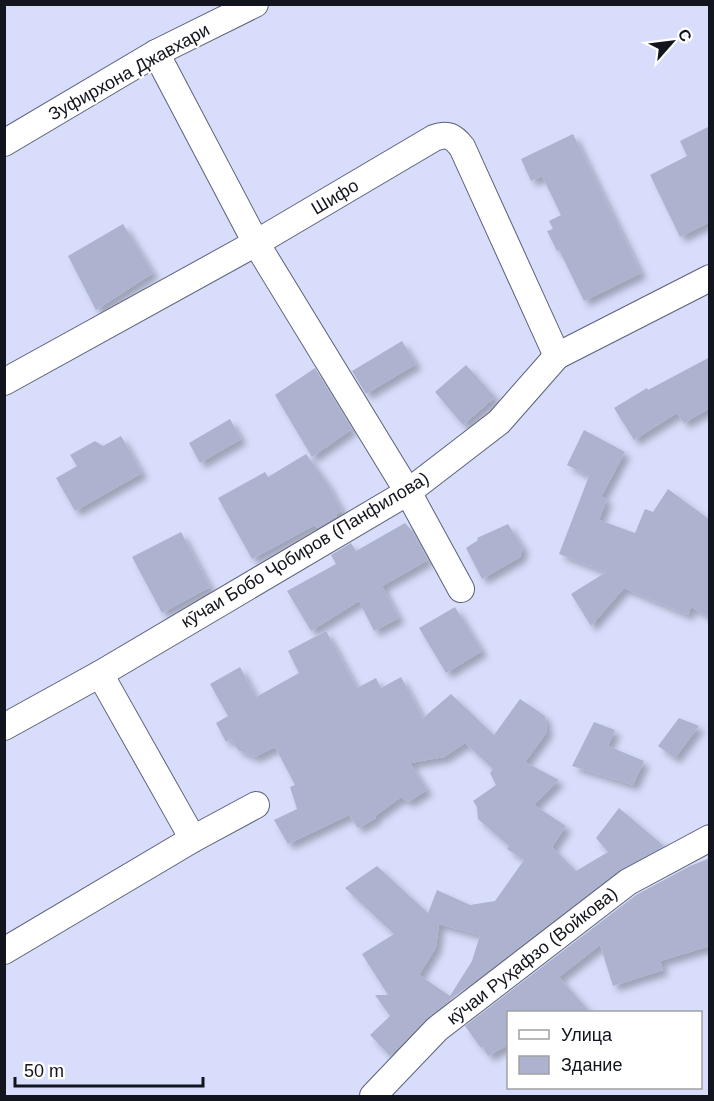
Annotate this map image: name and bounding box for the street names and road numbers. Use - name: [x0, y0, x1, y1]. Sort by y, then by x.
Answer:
- street label: Зуфирхона Джавхари: [45, 19, 213, 125]
- street label: Шифо: [308, 175, 362, 219]
- street label: кӯчаи Бобо Ҷобиров (Панфилова): [178, 468, 432, 632]
- street label: кӯчаи Руҳафзо (Войкова): [443, 883, 621, 1029]

